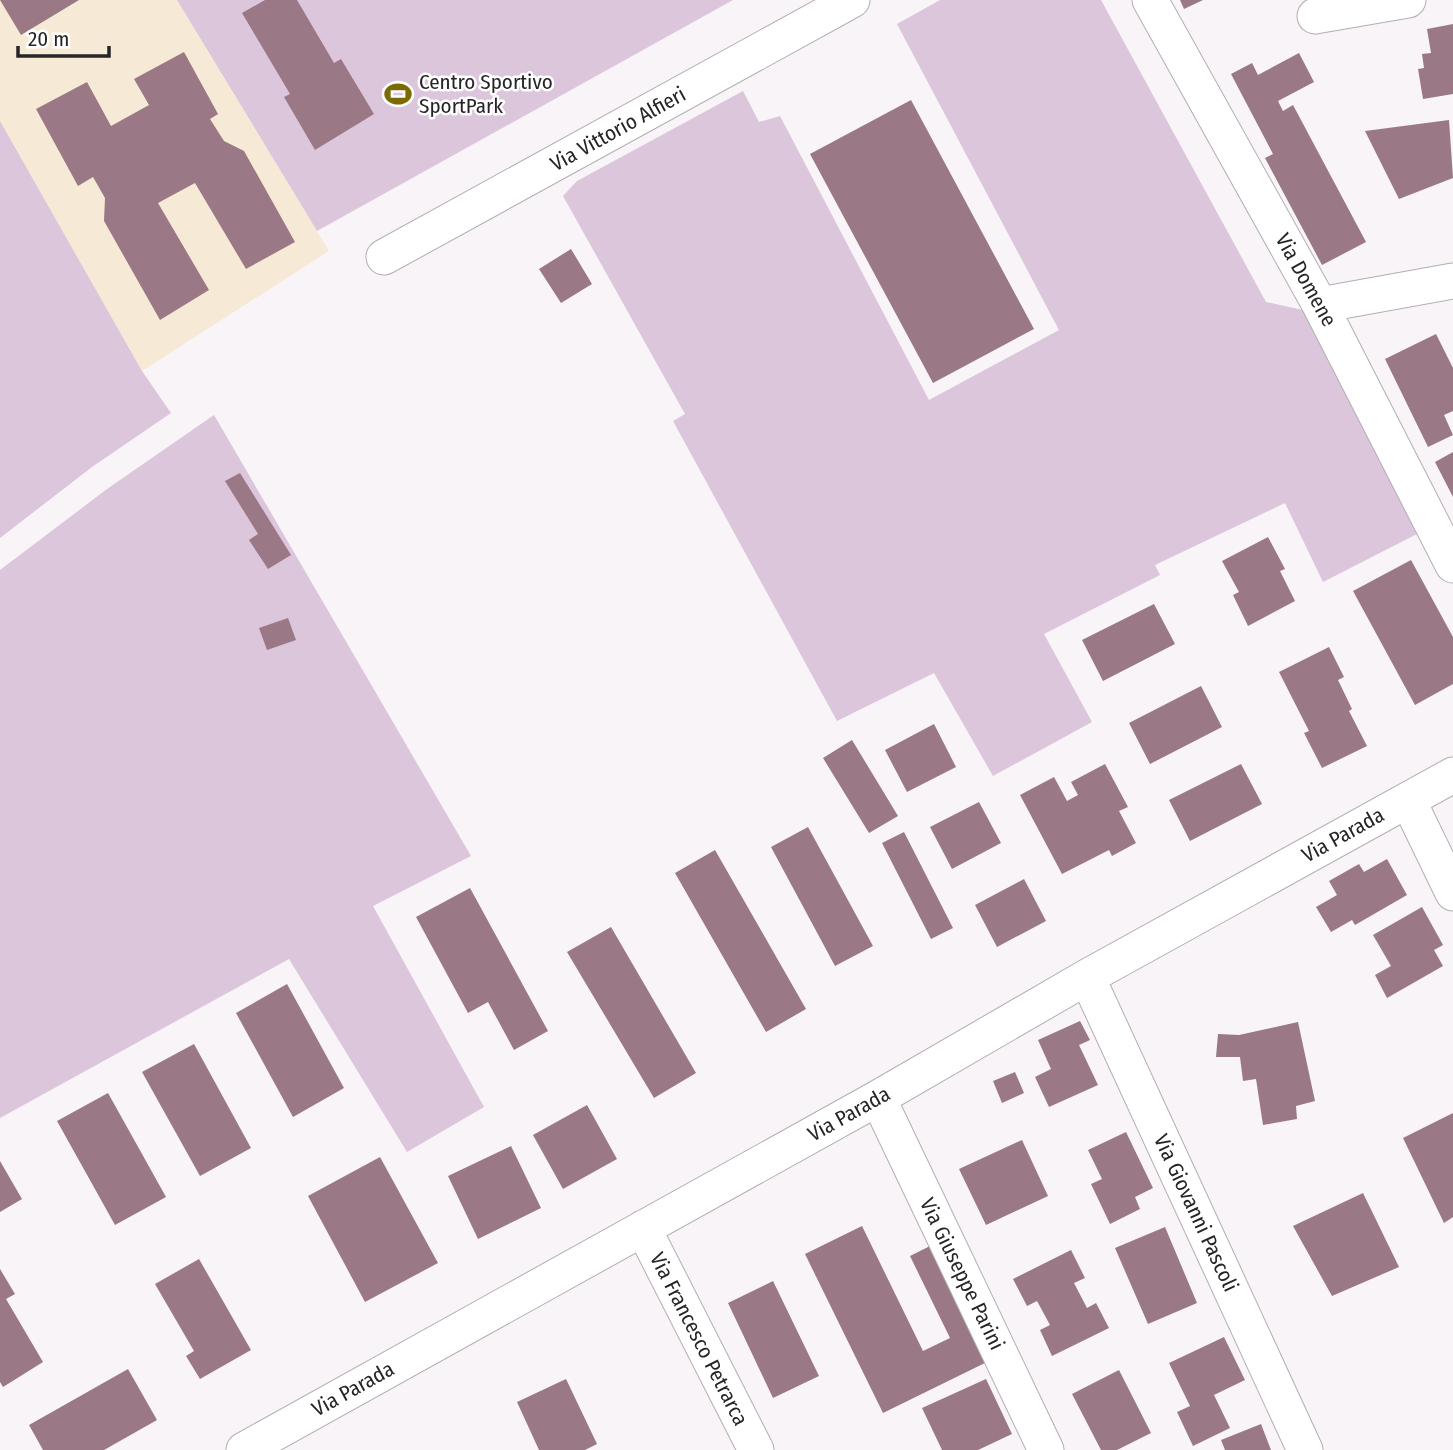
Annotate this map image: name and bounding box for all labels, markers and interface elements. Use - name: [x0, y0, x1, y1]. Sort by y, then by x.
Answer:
- scale bar: [18, 14, 108, 58]
- text: 20 m: [28, 26, 69, 52]
- place label: Centro Sportivo SportPark: [419, 69, 553, 119]
- sports icon: Centro Sportivo SportPark: [383, 79, 413, 109]
- street label: Via Vittorio Alfieri: [546, 81, 690, 177]
- street label: Via Domene: [1270, 229, 1342, 331]
- street label: Via Parada: [1297, 802, 1389, 868]
- street label: Via Parada: [803, 1081, 895, 1147]
- street label: Via Giovanni Pascoli: [1148, 1130, 1244, 1296]
- street label: Via Giuseppe Parini: [914, 1194, 1010, 1354]
- street label: Via Francesco Petrarca: [644, 1248, 754, 1430]
- street label: Via Parada: [307, 1356, 399, 1422]

